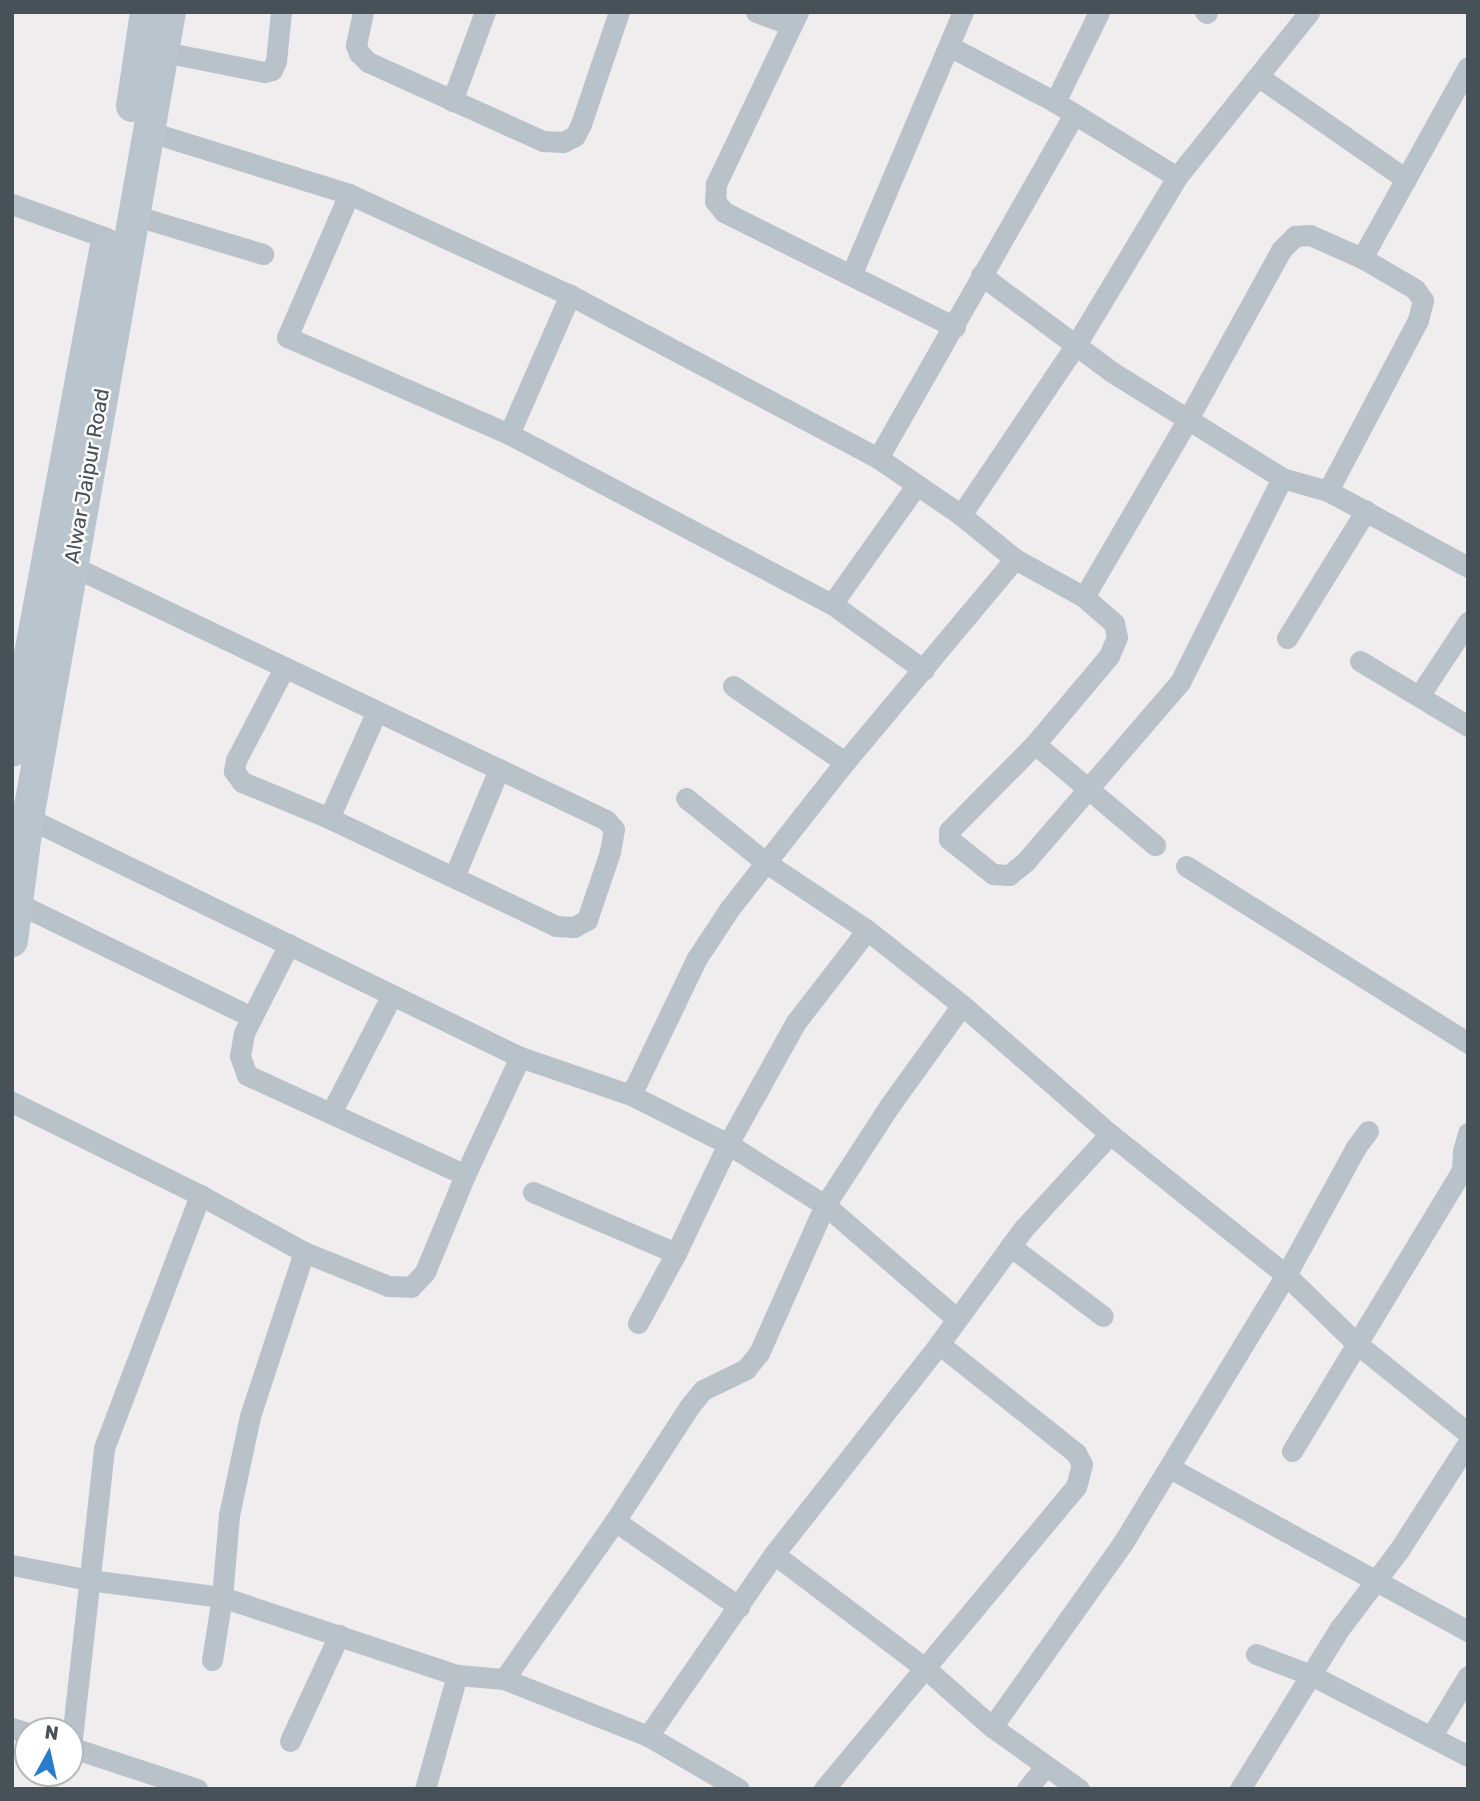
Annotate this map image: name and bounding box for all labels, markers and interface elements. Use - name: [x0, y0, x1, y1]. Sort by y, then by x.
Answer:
- street label: Alwar Jaipur Road: [59, 386, 115, 566]
- north arrow: [14, 1717, 84, 1787]
- text: N: [43, 1720, 60, 1745]

